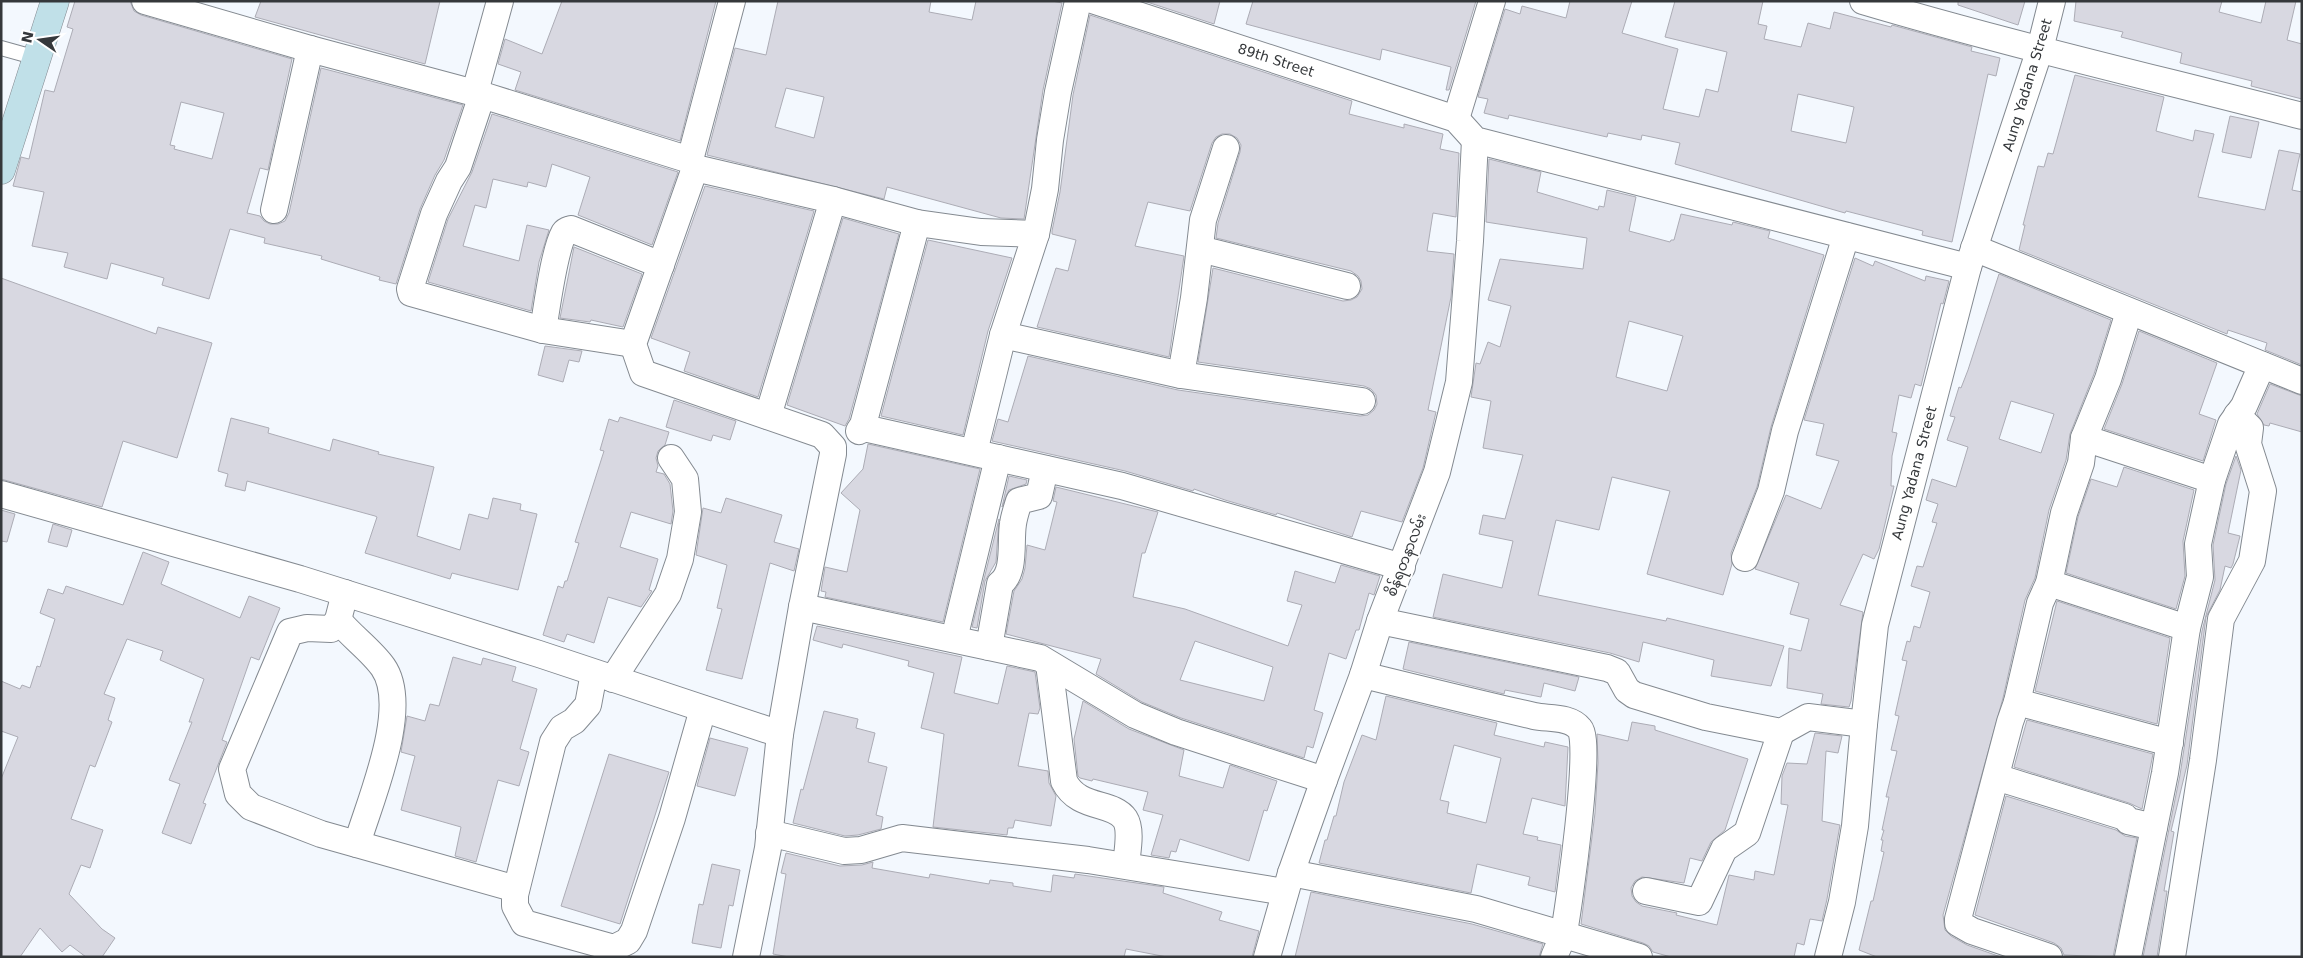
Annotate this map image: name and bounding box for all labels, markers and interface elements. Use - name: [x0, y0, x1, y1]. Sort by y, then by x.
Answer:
- north arrow: [15, 15, 65, 65]
- street label: Aung Yadana Street: [1999, 16, 2055, 153]
- text: N: [18, 30, 36, 45]
- street label: 89th Street: [1236, 40, 1317, 80]
- street label: Aung Yadana Street: [1888, 404, 1940, 542]
- street label: စိန်ရတနာလမ်း: [1381, 511, 1433, 600]

